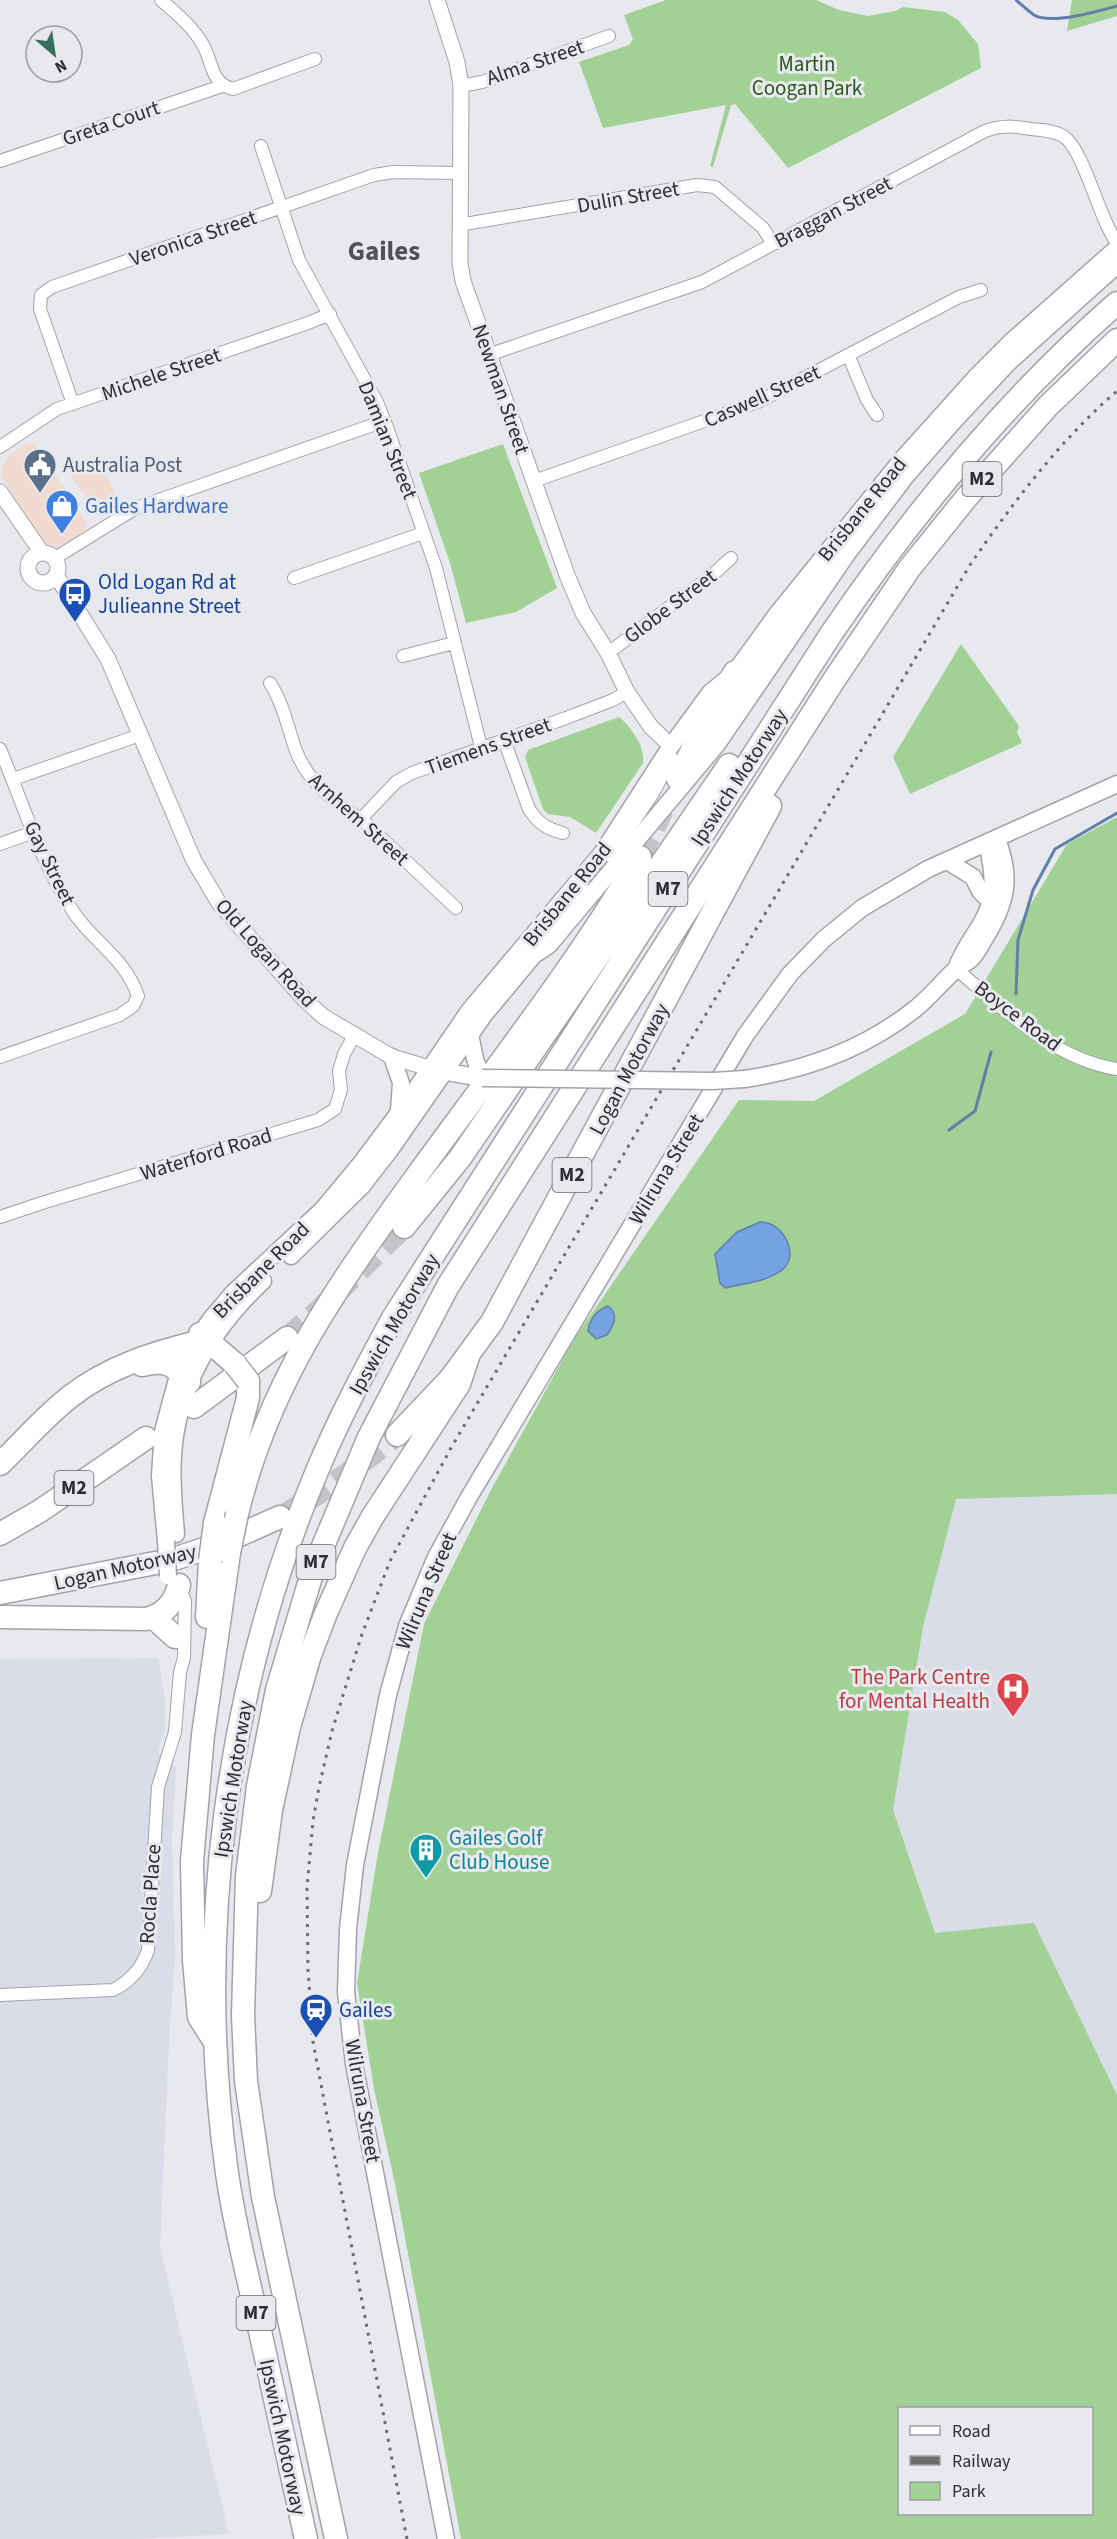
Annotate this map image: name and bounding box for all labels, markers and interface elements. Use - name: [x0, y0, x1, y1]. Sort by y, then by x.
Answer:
- north arrow: [24, 24, 84, 84]
- street label: Alma Street: [482, 31, 588, 93]
- park label: Martin Coogan Park: [752, 49, 863, 103]
- text: N: [51, 54, 71, 78]
- street label: Greta Court: [58, 92, 164, 154]
- street label: Braggan Street: [769, 168, 897, 256]
- street label: Dulin Street: [575, 173, 681, 221]
- street label: Veronica Street: [125, 202, 261, 274]
- district label: Gailes: [348, 232, 420, 271]
- street label: Newman Street: [465, 320, 537, 458]
- street label: Michele Street: [97, 340, 225, 408]
- street label: Caswell Street: [699, 357, 825, 435]
- street label: Damian Street: [351, 376, 425, 504]
- public building icon: Australia Post: [22, 447, 58, 494]
- place label: Australia Post: [63, 450, 182, 480]
- street label: Brisbane Road: [810, 450, 914, 568]
- road number: M2: [962, 462, 1002, 496]
- shop icon: Gailes Hardware: [44, 488, 80, 535]
- place label: Gailes Hardware: [85, 491, 228, 521]
- street label: Globe Street: [618, 561, 722, 651]
- place label: Old Logan Rd at Julieanne Street: [98, 567, 241, 621]
- bus stop icon: Old Logan Rd at Julieanne Street: [57, 576, 93, 623]
- street label: Ipswich Motorway: [683, 702, 795, 852]
- street label: Tiemens Street: [421, 709, 555, 783]
- street label: Arnhem Street: [302, 766, 416, 872]
- street label: Gay Street: [17, 816, 83, 910]
- street label: Brisbane Road: [515, 835, 619, 953]
- road number: M7: [648, 872, 688, 906]
- street label: Old Logan Road: [209, 892, 323, 1014]
- street label: Boyce Road: [968, 973, 1068, 1059]
- street label: Logan Motorway: [582, 998, 676, 1140]
- street label: Wilruna Street: [621, 1108, 711, 1230]
- street label: Waterford Road: [136, 1120, 276, 1188]
- road number: M2: [552, 1158, 592, 1192]
- street label: Brisbane Road: [206, 1215, 316, 1325]
- street label: Ipswich Motorway: [341, 1248, 447, 1400]
- road number: M2: [54, 1471, 94, 1505]
- street label: Wilruna Street: [388, 1528, 464, 1654]
- street label: Logan Motorway: [51, 1536, 199, 1598]
- road number: M7: [296, 1545, 336, 1579]
- place label: The Park Centre for Mental Health: [839, 1662, 990, 1716]
- hospital icon: The Park Centre for Mental Health: [995, 1671, 1031, 1718]
- street label: Ipswich Motorway: [206, 1698, 260, 1860]
- place label: Gailes Golf Club House: [449, 1823, 549, 1877]
- building icon: Gailes Golf Club House: [408, 1832, 444, 1879]
- street label: Rocla Place: [132, 1843, 168, 1945]
- station icon: Gailes: [298, 1992, 334, 2039]
- place label: Gailes: [339, 1995, 392, 2025]
- street label: Wilruna Street: [337, 2037, 389, 2165]
- road number: M7: [236, 2296, 276, 2330]
- street label: Ipswich Motorway: [252, 2356, 314, 2518]
- legend: [898, 2407, 1093, 2515]
- text: Road: [952, 2419, 991, 2444]
- text: Railway: [952, 2449, 1011, 2474]
- text: Park: [952, 2479, 986, 2504]

